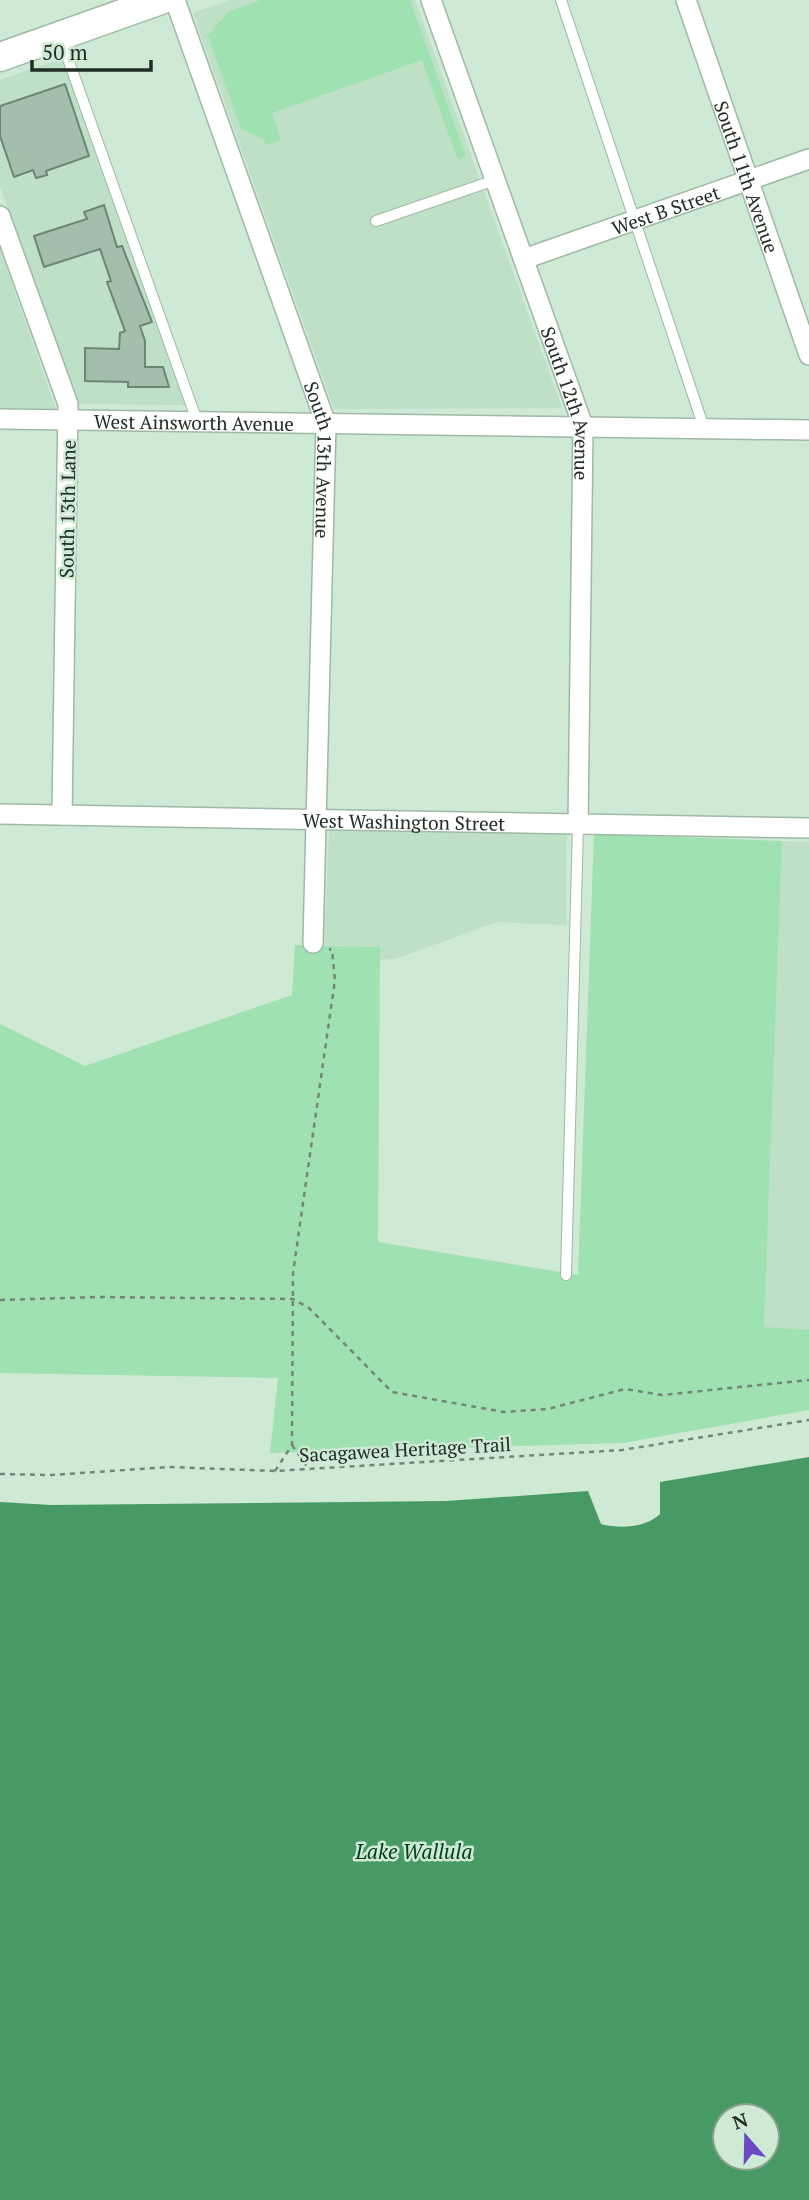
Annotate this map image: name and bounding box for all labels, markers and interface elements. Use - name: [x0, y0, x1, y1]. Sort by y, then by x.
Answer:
- scale bar: [32, 28, 150, 72]
- text: 50 m: [42, 38, 88, 66]
- street label: South 11th Avenue: [709, 97, 785, 256]
- street label: West B Street: [608, 179, 723, 240]
- street label: South 12th Avenue: [536, 323, 597, 481]
- street label: South 13th Avenue: [299, 378, 339, 539]
- street label: West Ainsworth Avenue: [94, 408, 294, 435]
- street label: South 13th Lane: [53, 440, 81, 578]
- street label: West Washington Street: [302, 807, 506, 835]
- street label: Sacagawea Heritage Trail: [299, 1431, 511, 1467]
- water label: Lake Wallula: [355, 1837, 472, 1865]
- north arrow: [711, 2102, 781, 2172]
- text: N: [729, 2106, 752, 2135]

